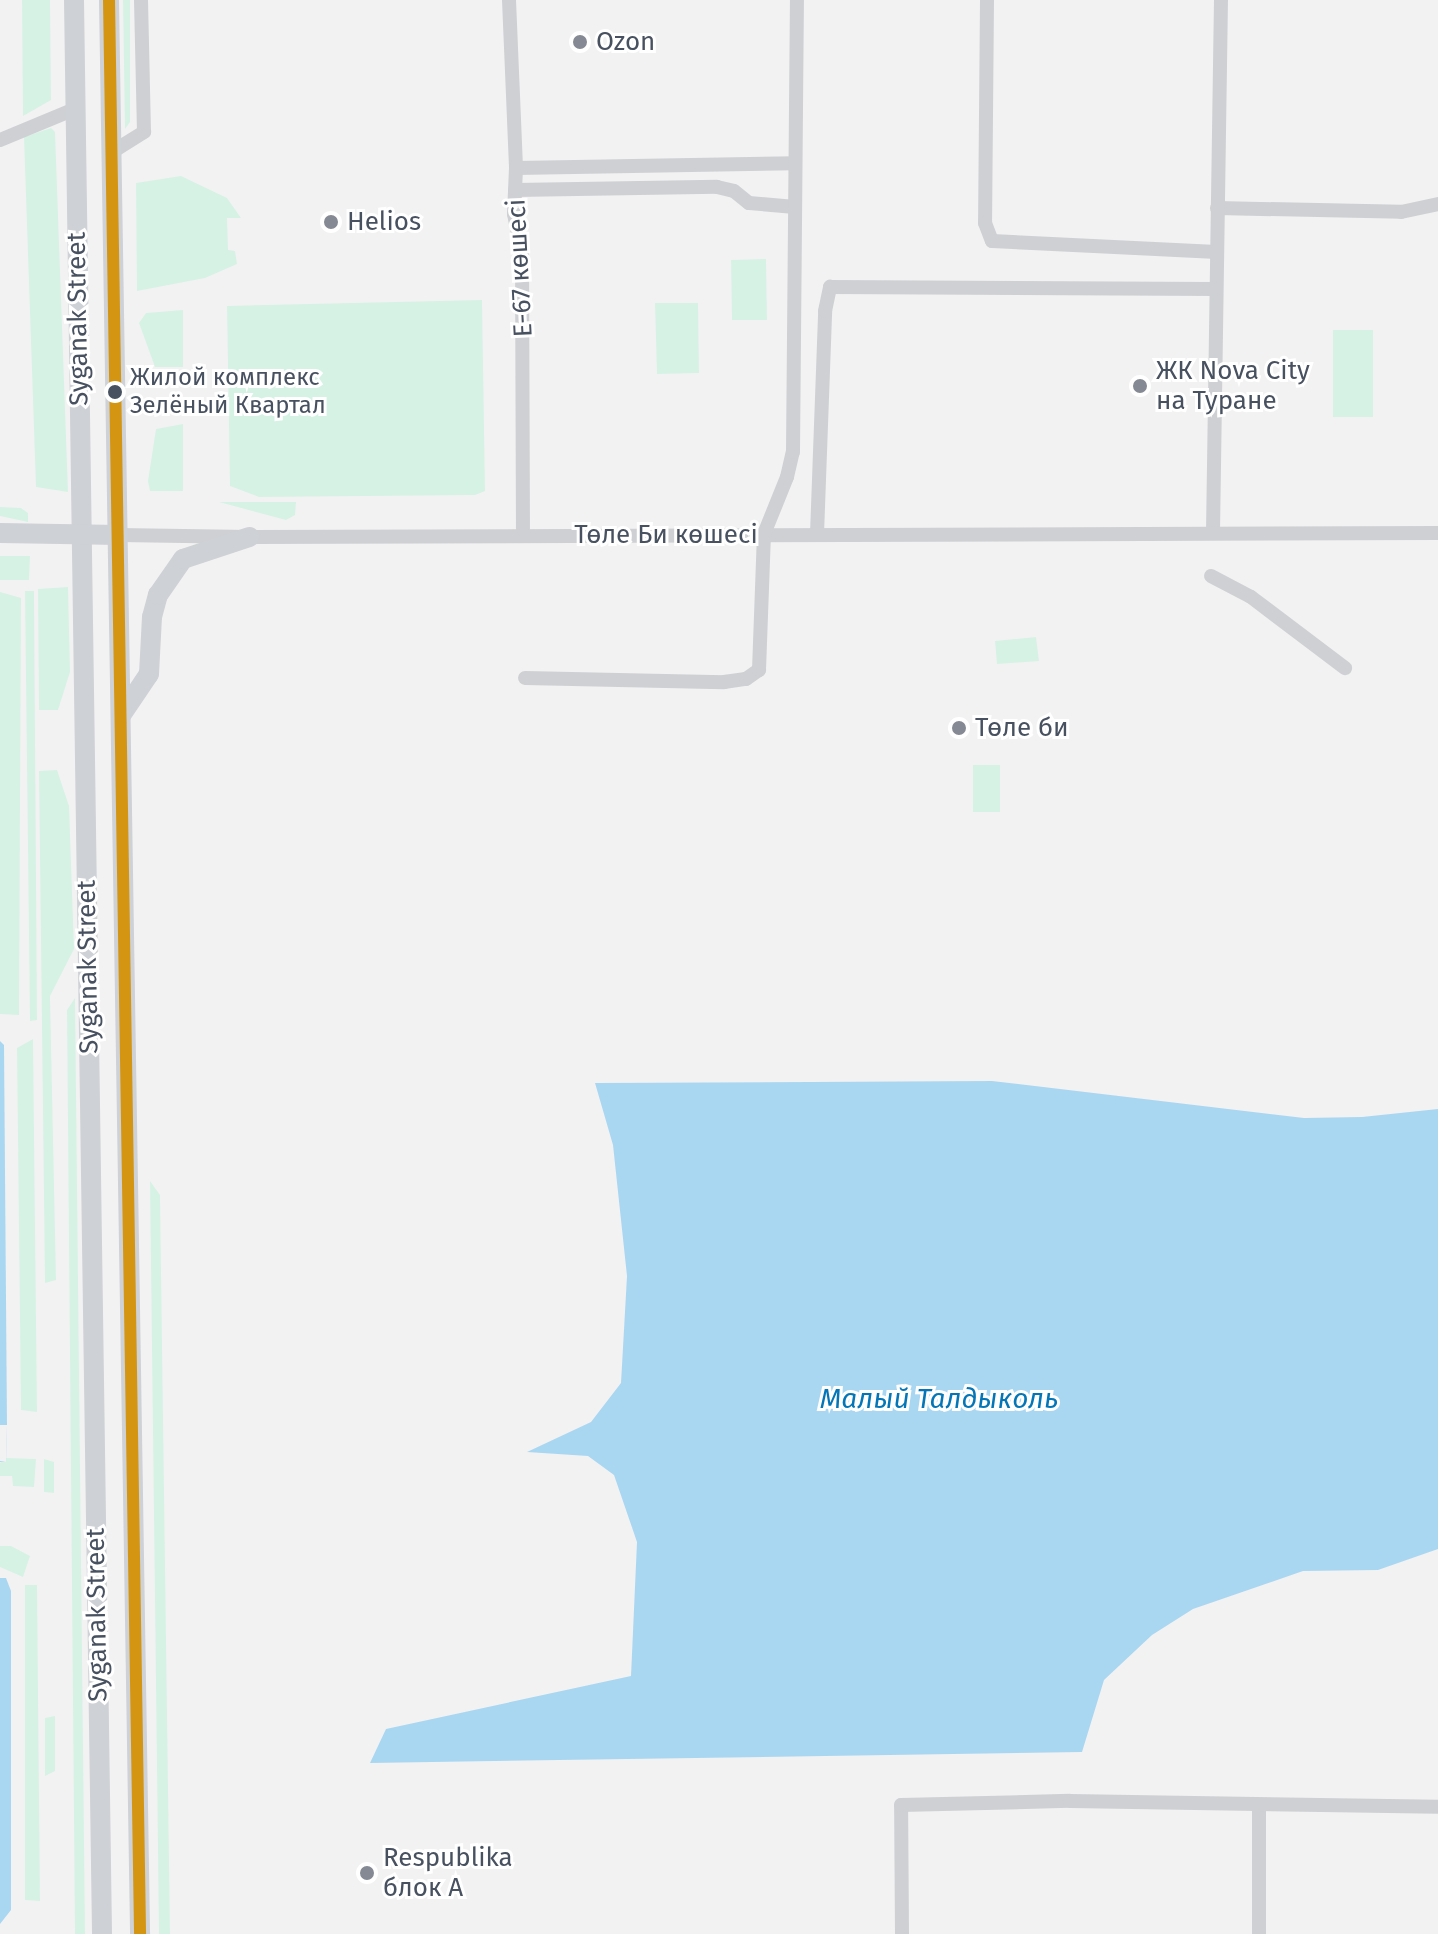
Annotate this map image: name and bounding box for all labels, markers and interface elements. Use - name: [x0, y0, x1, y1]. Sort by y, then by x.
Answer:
- place label: Ozon: [596, 26, 655, 58]
- marker: Ozon: [571, 33, 589, 51]
- street label: Е-67 көшесі: [501, 198, 539, 338]
- place label: Helios: [347, 206, 421, 238]
- marker: Helios: [322, 213, 340, 231]
- street label: Syganak Street: [61, 232, 95, 406]
- place label: ЖК Nova City на Туране: [1156, 355, 1310, 416]
- place label: Жилой комплекс Зелёный Квартал: [130, 364, 326, 420]
- marker: ЖК Nova City на Туране: [1131, 377, 1149, 395]
- marker: Жилой комплекс Зелёный Квартал: [107, 384, 123, 400]
- street label: Төле Би көшесі: [574, 519, 758, 551]
- place label: Төле би: [975, 712, 1069, 744]
- marker: Төле би: [950, 719, 968, 737]
- street label: Syganak Street: [71, 880, 105, 1054]
- water label: Малый Талдыколь: [820, 1382, 1058, 1416]
- street label: Syganak Street: [80, 1528, 114, 1702]
- place label: Respublika блок А: [383, 1842, 513, 1904]
- marker: Respublika блок А: [358, 1864, 376, 1882]

